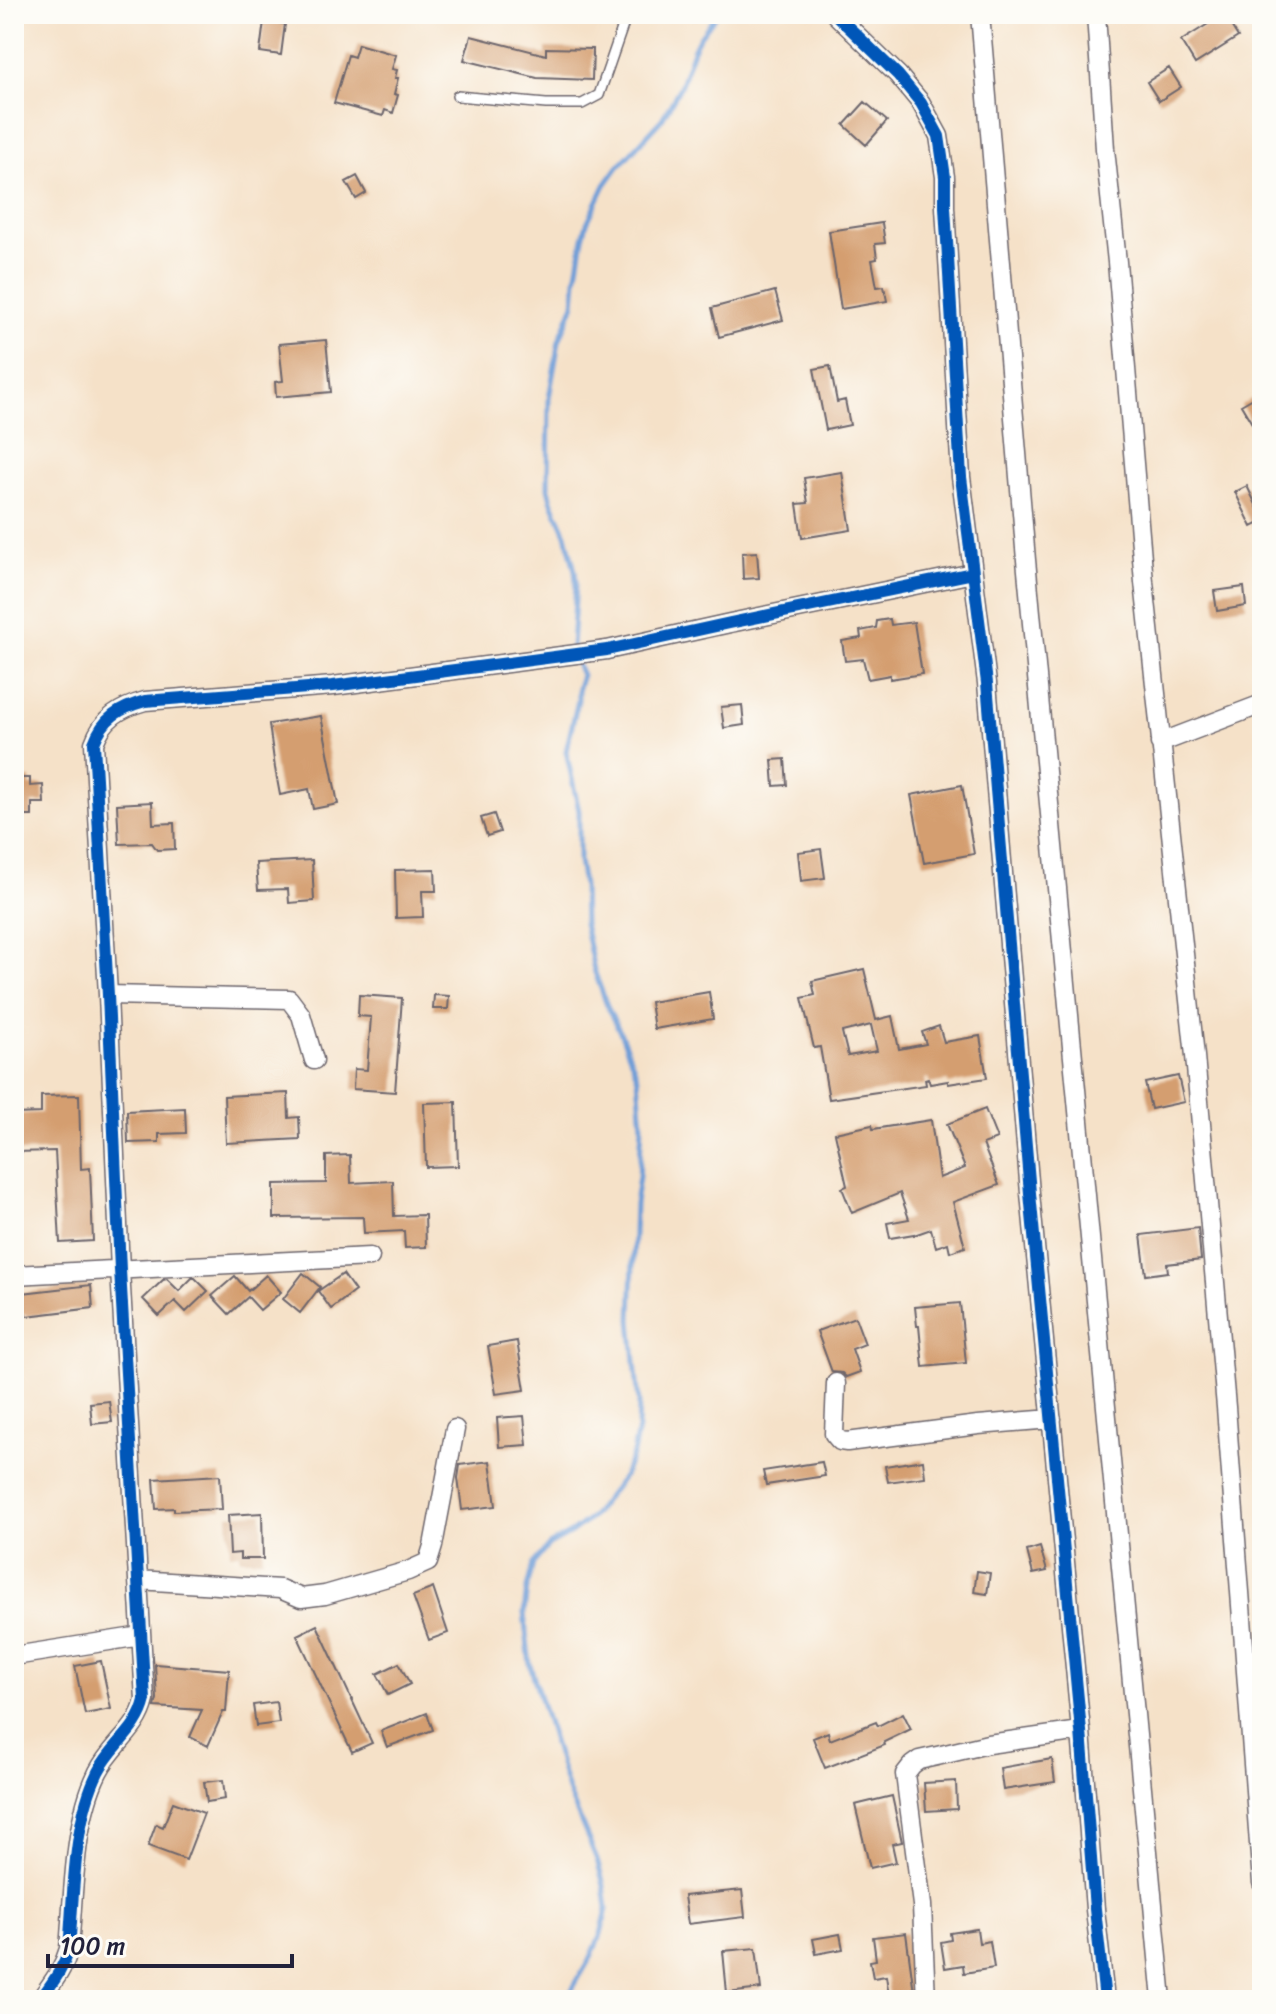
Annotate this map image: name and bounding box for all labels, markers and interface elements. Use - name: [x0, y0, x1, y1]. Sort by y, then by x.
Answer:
- scale bar: [48, 1918, 292, 1968]
- text: 100 m: [60, 1925, 125, 1967]

